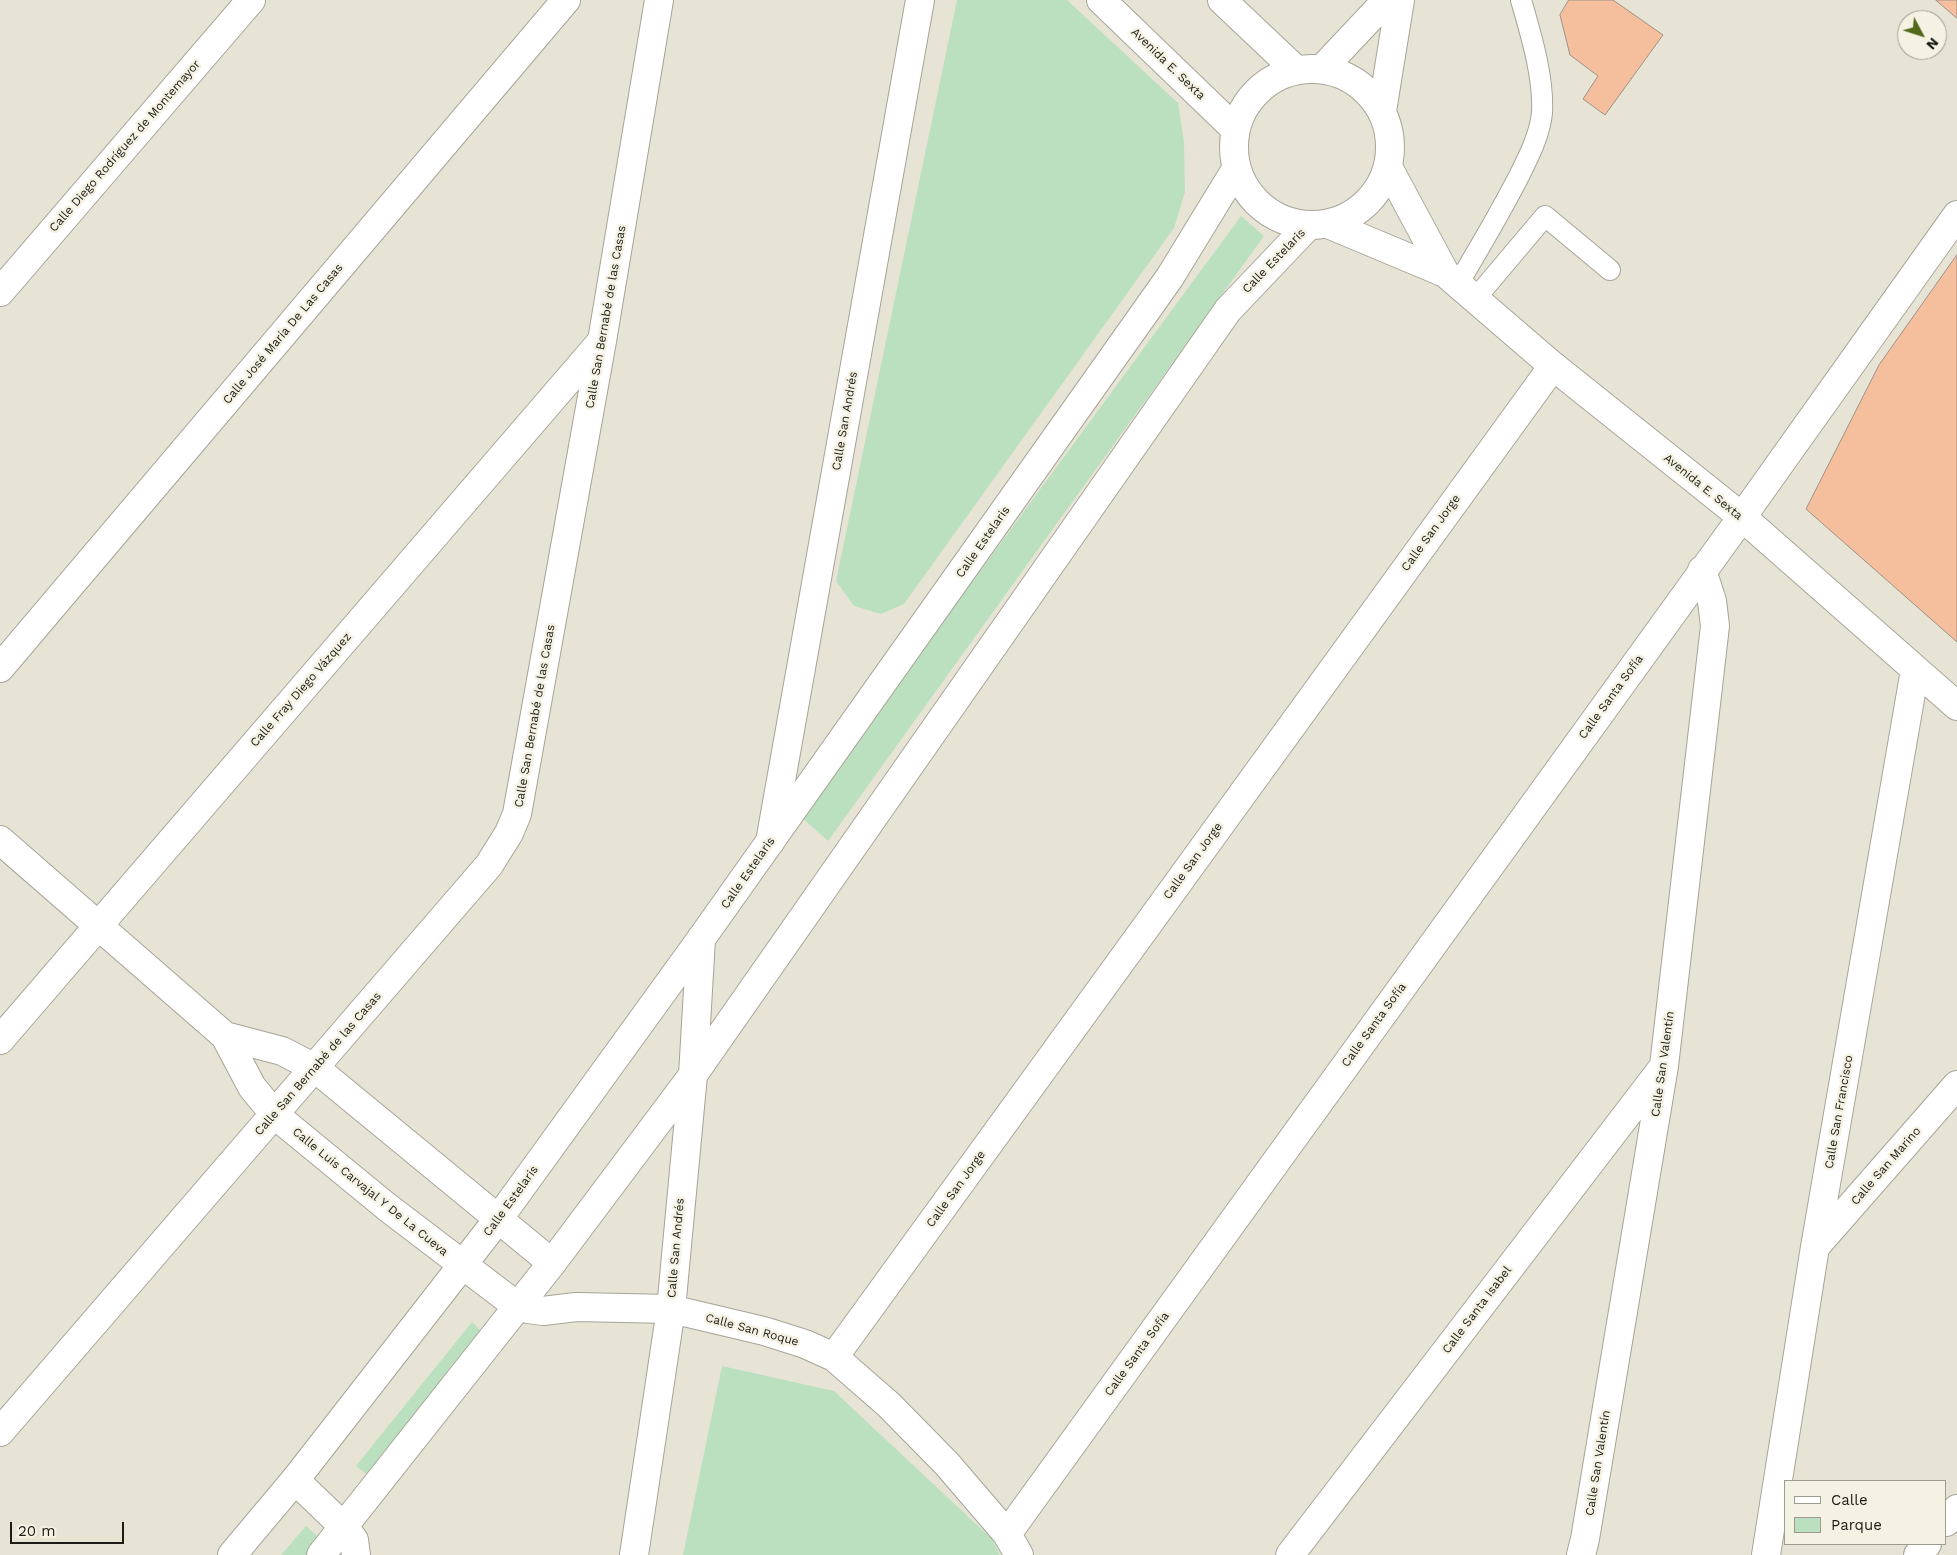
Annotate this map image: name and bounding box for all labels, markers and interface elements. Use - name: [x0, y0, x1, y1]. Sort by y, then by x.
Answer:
- north arrow: [1897, 10, 1947, 60]
- street label: Avenida E. Sexta: [1128, 25, 1208, 103]
- text: N: [1923, 35, 1942, 53]
- street label: Calle Diego Rodríguez de Montemayor: [46, 57, 204, 235]
- street label: Calle San Bernabé de las Casas: [583, 224, 629, 410]
- street label: Calle Estelaris: [1240, 226, 1308, 296]
- street label: Calle José María De Las Casas: [220, 261, 346, 407]
- street label: Calle San Andrés: [829, 370, 861, 472]
- street label: Avenida E. Sexta: [1661, 451, 1745, 523]
- street label: Calle San Jorge: [1398, 492, 1464, 574]
- street label: Calle Estelaris: [953, 503, 1013, 581]
- street label: Calle San Bernabé de las Casas: [512, 623, 558, 809]
- street label: Calle Fray Diego Vázquez: [248, 630, 354, 750]
- street label: Calle Santa Sofía: [1576, 652, 1646, 742]
- street label: Calle San Jorge: [1160, 820, 1226, 902]
- street label: Calle Estelaris: [718, 834, 778, 912]
- street label: Calle Santa Sofía: [1339, 980, 1409, 1070]
- street label: Calle San Bernabé de las Casas: [252, 989, 384, 1139]
- street label: Calle San Valentín: [1648, 1010, 1678, 1118]
- street label: Calle San Francisco: [1822, 1054, 1856, 1170]
- street label: Calle San Marino: [1848, 1124, 1924, 1208]
- street label: Calle Luis Carvajal Y De La Cueva: [289, 1125, 451, 1259]
- street label: Calle San Jorge: [923, 1148, 989, 1230]
- street label: Calle Estelaris: [480, 1163, 542, 1239]
- street label: Calle San Andrés: [664, 1198, 688, 1298]
- street label: Calle Santa Isabel: [1439, 1263, 1515, 1357]
- street label: Calle Santa Sofía: [1102, 1309, 1172, 1399]
- street label: Calle San Roque: [704, 1311, 800, 1349]
- street label: Calle San Valentín: [1583, 1409, 1613, 1517]
- legend: [1784, 1480, 1947, 1545]
- text: Calle: [1831, 1491, 1868, 1509]
- scale bar: [12, 1512, 126, 1544]
- text: Parque: [1831, 1516, 1882, 1534]
- text: 20 m: [18, 1522, 56, 1540]

